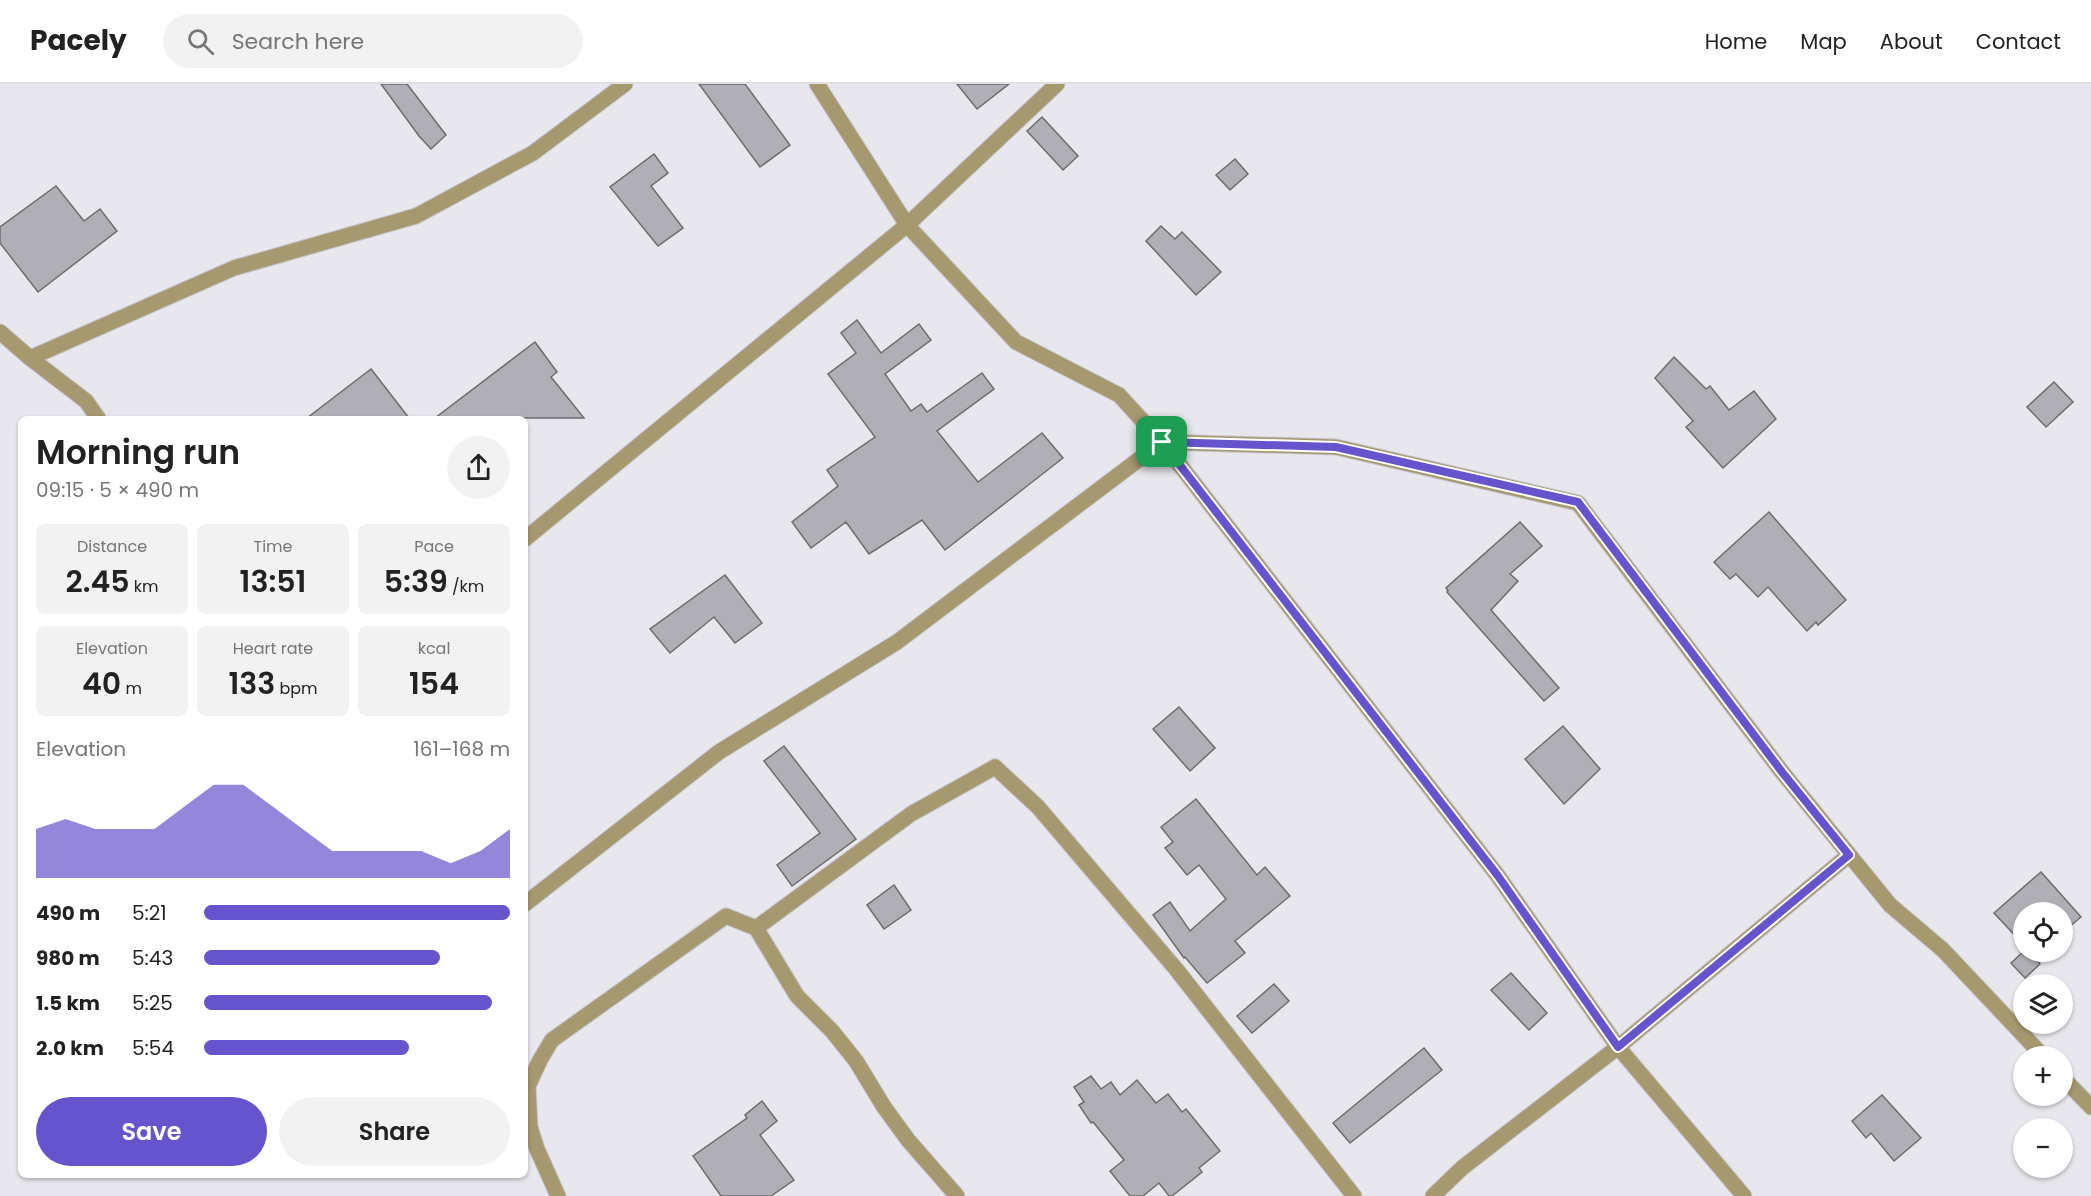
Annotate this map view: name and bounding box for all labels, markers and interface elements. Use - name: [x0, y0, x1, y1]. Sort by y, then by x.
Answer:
- search box: [163, 14, 583, 68]
- text: Pacely: [30, 21, 127, 60]
- icon: search: [184, 25, 217, 58]
- text: Search here: [232, 26, 364, 57]
- text: Home: [1705, 27, 1767, 56]
- text: Map: [1800, 27, 1847, 56]
- text: About: [1880, 27, 1943, 56]
- text: Contact: [1976, 27, 2061, 56]
- pin: [1136, 416, 1187, 467]
- icon: arrive: [1145, 425, 1178, 458]
- text: Morning run: [36, 429, 240, 476]
- button: share: [447, 436, 510, 499]
- text: 09:15 · 5 × 490 m: [36, 476, 199, 504]
- text: Distance: [77, 535, 147, 558]
- text: Time: [254, 535, 293, 558]
- text: Pace: [414, 535, 454, 558]
- text: 2.45: [65, 560, 130, 603]
- text: 13:51: [240, 560, 306, 603]
- text: 5:39: [384, 560, 448, 603]
- text: km: [130, 575, 159, 598]
- text: /km: [448, 575, 484, 598]
- text: Elevation: [76, 637, 148, 660]
- text: Heart rate: [233, 637, 313, 660]
- text: kcal: [418, 637, 450, 660]
- text: 40: [82, 662, 121, 705]
- text: 133: [228, 662, 275, 705]
- text: 154: [409, 662, 459, 705]
- text: m: [121, 677, 142, 700]
- text: bpm: [275, 677, 318, 700]
- text: Elevation: [36, 735, 126, 763]
- text: 161–168 m: [413, 735, 510, 763]
- text: 490 m: [36, 899, 100, 927]
- text: 5:21: [132, 899, 167, 927]
- map controls: [2013, 902, 2073, 1178]
- button: locate: [2013, 902, 2073, 962]
- text: 980 m: [36, 944, 100, 972]
- text: 5:43: [132, 944, 173, 972]
- button: layers: [2013, 974, 2073, 1034]
- text: 1.5 km: [36, 989, 100, 1017]
- text: 5:25: [132, 989, 173, 1017]
- text: 2.0 km: [36, 1034, 104, 1062]
- text: 5:54: [132, 1034, 174, 1062]
- button: +: [2013, 1046, 2073, 1106]
- button: Save: [36, 1097, 267, 1166]
- button: Share: [279, 1097, 510, 1166]
- button: −: [2013, 1118, 2073, 1178]

